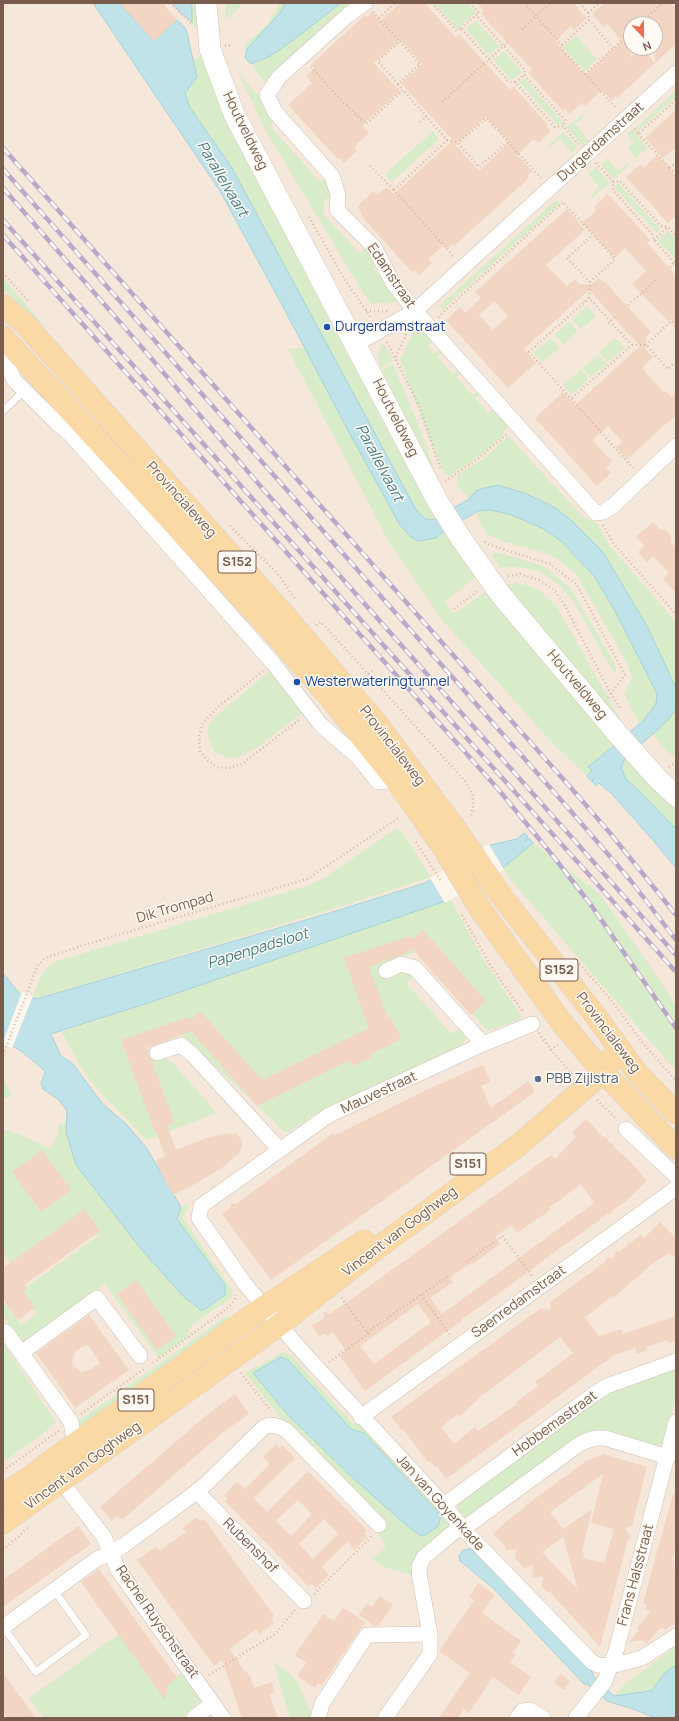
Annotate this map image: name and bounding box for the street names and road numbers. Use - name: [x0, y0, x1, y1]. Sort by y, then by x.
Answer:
- street label: Houtveldweg: [219, 89, 271, 173]
- street label: Durgerdamstraat: [554, 99, 648, 185]
- street label: Edamstraat: [363, 240, 419, 312]
- street label: Houtveldweg: [368, 376, 422, 460]
- street label: Provincialeweg: [142, 458, 220, 542]
- road number: S152: [218, 551, 256, 573]
- street label: Houtveldweg: [543, 647, 611, 723]
- street label: Provincialeweg: [356, 703, 428, 789]
- street label: Dik Trompad: [134, 889, 216, 927]
- road number: S152: [540, 959, 578, 981]
- street label: Provincialeweg: [572, 989, 644, 1077]
- street label: Mauvestraat: [338, 1068, 420, 1118]
- road number: S151: [450, 1153, 486, 1175]
- street label: Vincent van Goghweg: [339, 1183, 461, 1281]
- street label: Saenredamstraat: [469, 1262, 569, 1342]
- street label: Hobbemastraat: [509, 1388, 601, 1460]
- road number: S151: [118, 1389, 154, 1411]
- street label: Vincent van Goghweg: [22, 1418, 144, 1514]
- street label: Jan van Goyenkade: [392, 1452, 488, 1554]
- street label: Rubenshof: [219, 1515, 281, 1577]
- street label: Frans Halsstraat: [614, 1522, 658, 1628]
- street label: Rachel Ruyschstraat: [112, 1562, 202, 1682]

